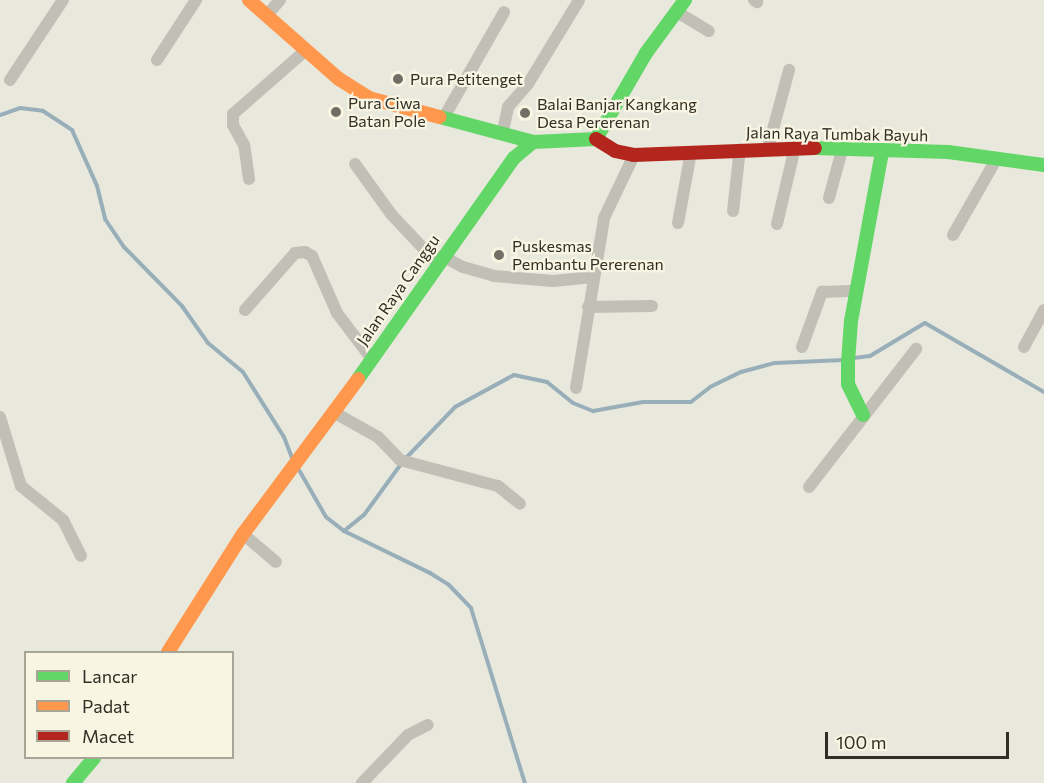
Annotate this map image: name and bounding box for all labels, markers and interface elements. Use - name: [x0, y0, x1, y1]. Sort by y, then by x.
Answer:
- place label: Pura Petitenget: [410, 69, 523, 89]
- marker: Pura Petitenget: [391, 72, 405, 86]
- place label: Pura Ciwa Batan Pole: [348, 93, 426, 131]
- place label: Balai Banjar Kangkang Desa Pererenan: [537, 94, 697, 132]
- marker: Pura Ciwa Batan Pole: [329, 105, 343, 119]
- marker: Balai Banjar Kangkang Desa Pererenan: [518, 106, 532, 120]
- street label: Jalan Raya Tumbak Bayuh: [746, 123, 928, 145]
- street label: Jalan Raya Canggu: [353, 231, 443, 349]
- place label: Puskesmas Pembantu Pererenan: [512, 236, 664, 274]
- marker: Puskesmas Pembantu Pererenan: [490, 246, 508, 264]
- legend: [24, 651, 234, 759]
- text: Lancar: [82, 665, 138, 687]
- text: Padat: [82, 695, 130, 717]
- scale bar: [828, 720, 1012, 758]
- text: Macet: [82, 725, 134, 747]
- text: 100 m: [836, 731, 886, 753]

